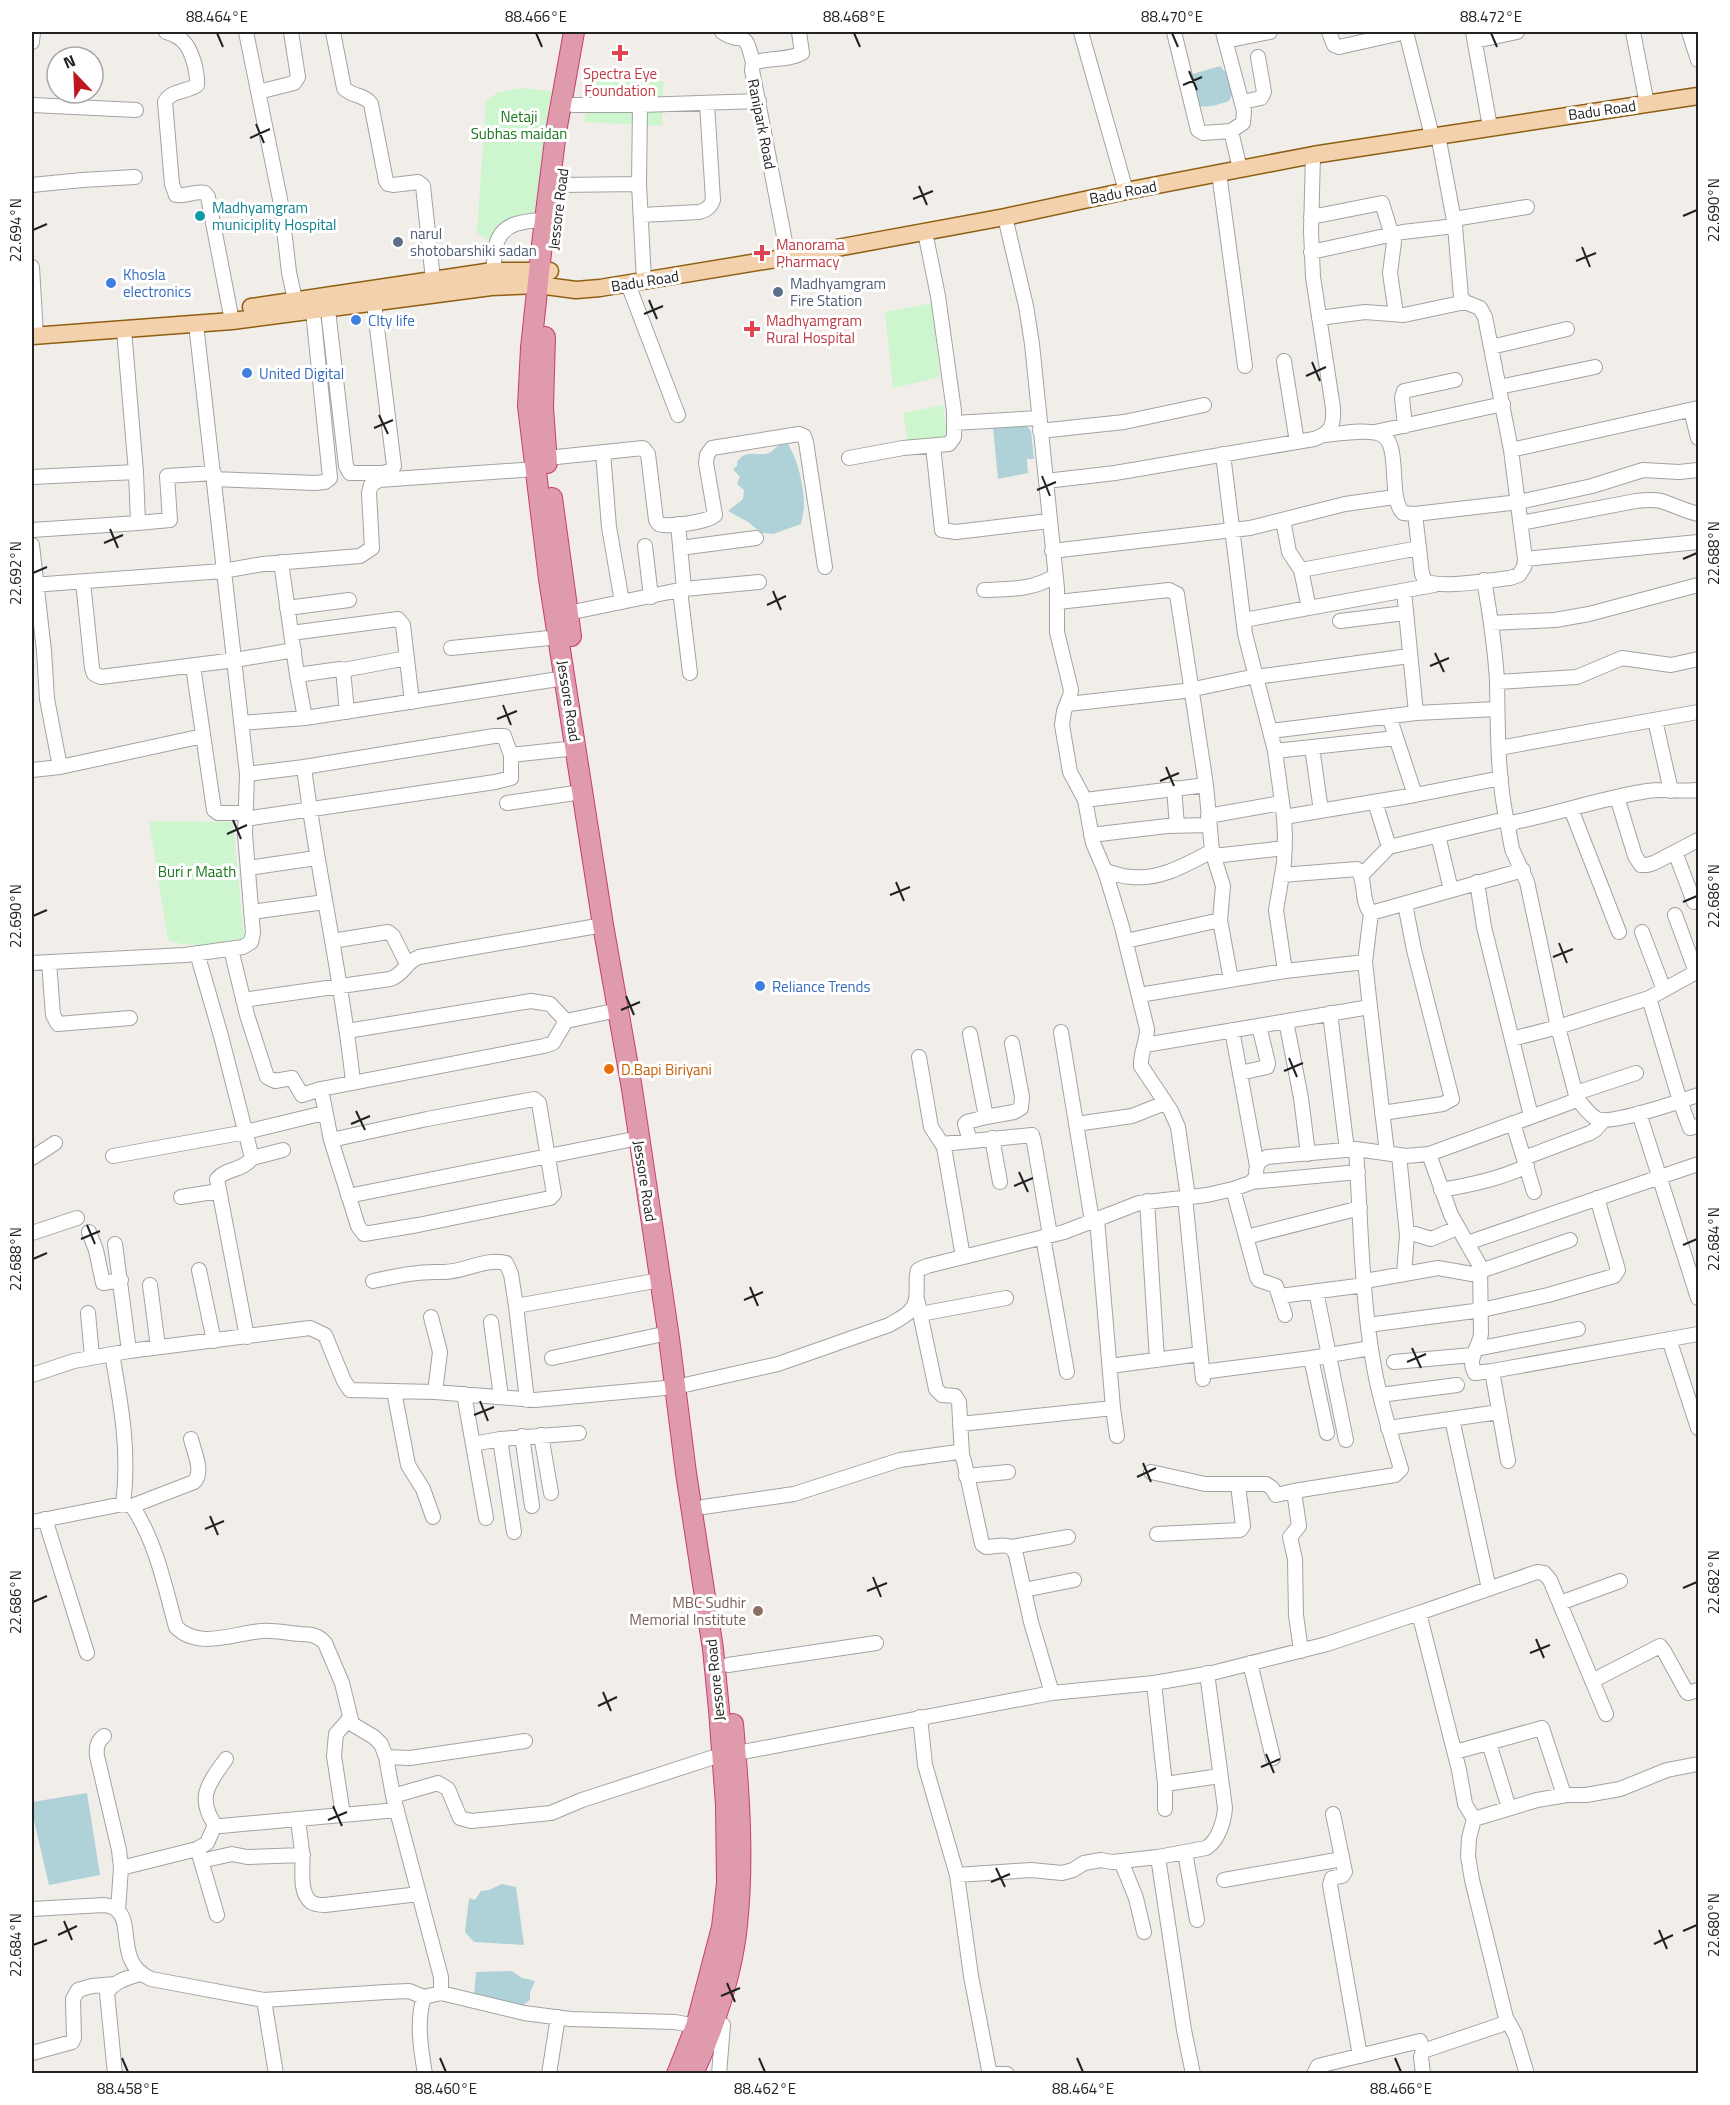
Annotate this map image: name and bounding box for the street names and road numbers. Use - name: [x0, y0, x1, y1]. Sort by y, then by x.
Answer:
- street label: Ranipark Road: [742, 77, 782, 171]
- street label: Badu Road: [1567, 94, 1637, 126]
- street label: Jessore Road: [542, 167, 574, 251]
- street label: Badu Road: [1087, 174, 1159, 210]
- street label: Badu Road: [609, 264, 681, 298]
- street label: Jessore Road: [551, 659, 587, 743]
- street label: Jessore Road: [627, 1139, 663, 1223]
- street label: Jessore Road: [699, 1638, 731, 1722]

